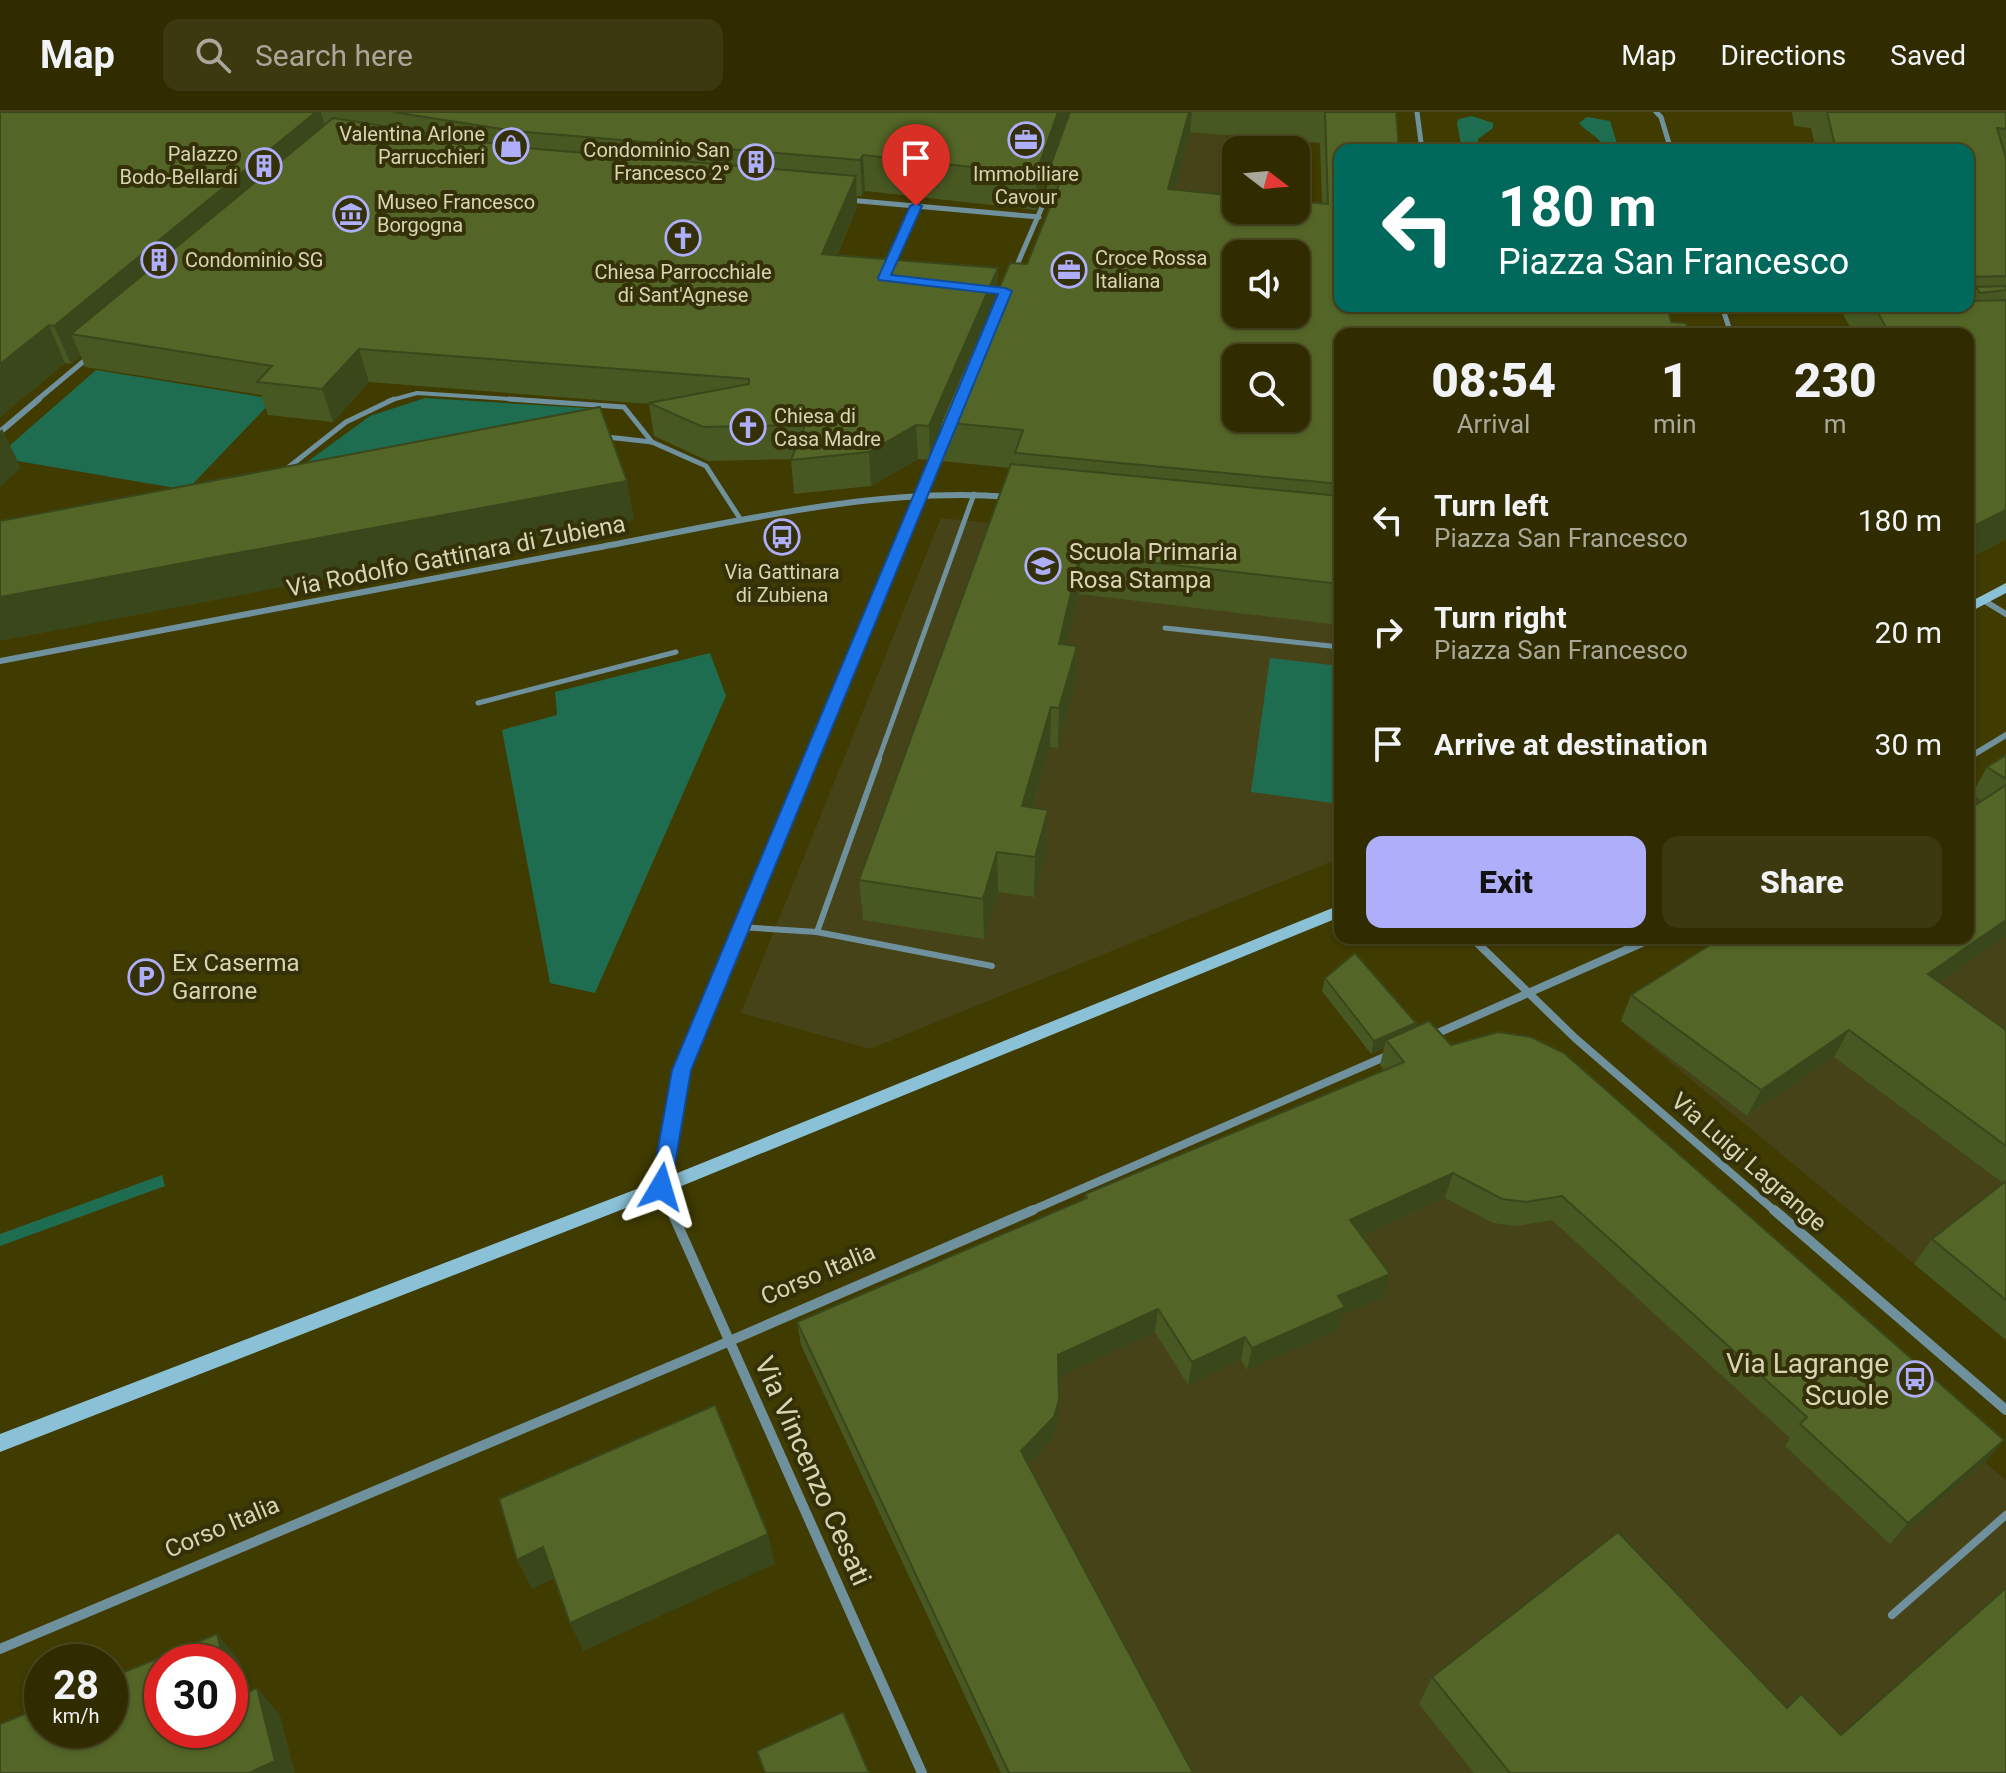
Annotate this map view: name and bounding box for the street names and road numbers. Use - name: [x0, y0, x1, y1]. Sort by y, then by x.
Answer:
- street label: Via Rodolfo Gattinara di Zubiena: [284, 509, 628, 603]
- street label: Via Luigi Lagrange: [1666, 1087, 1832, 1237]
- street label: Corso Italia: [757, 1237, 879, 1311]
- street label: Via Vincenzo Cesati: [748, 1351, 878, 1591]
- street label: Corso Italia: [161, 1490, 283, 1564]

